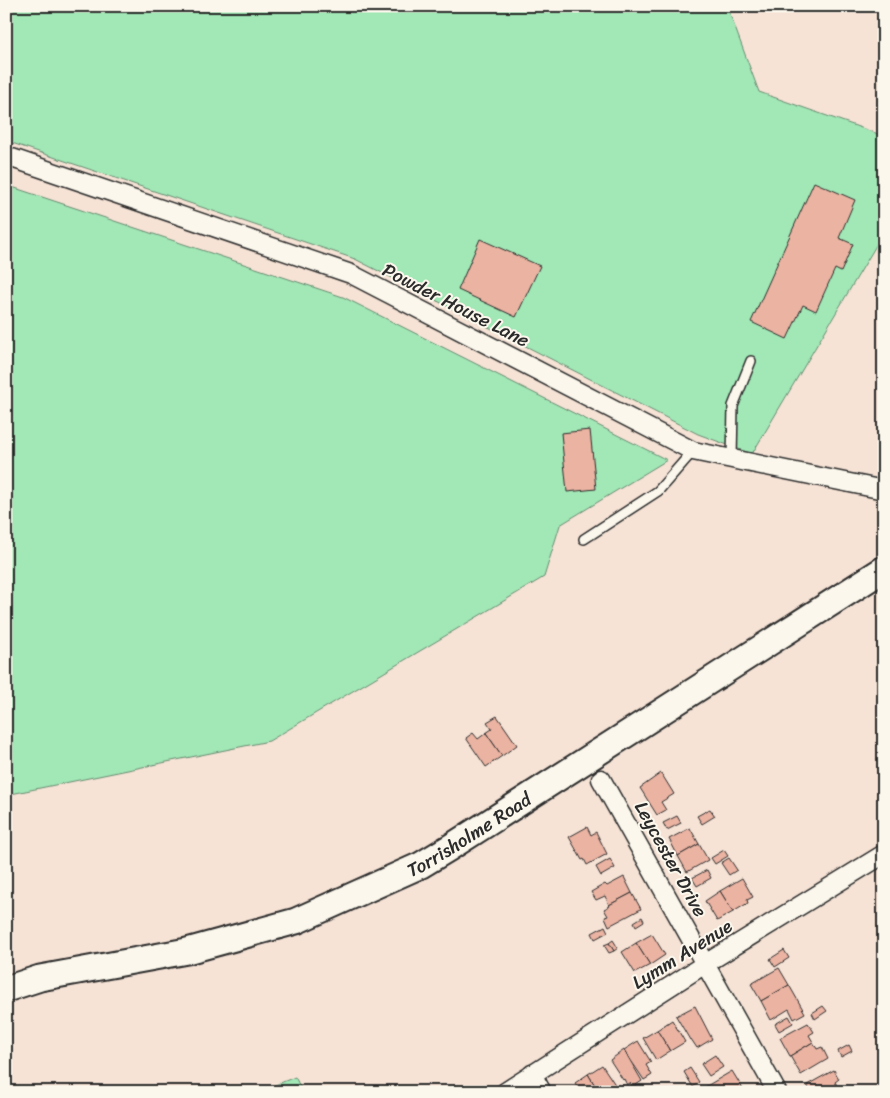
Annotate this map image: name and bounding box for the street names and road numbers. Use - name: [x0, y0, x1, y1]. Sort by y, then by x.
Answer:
- street label: Powder House Lane: [376, 254, 536, 356]
- street label: Torrisholme Road: [401, 782, 540, 886]
- street label: Leycester Drive: [625, 795, 717, 923]
- street label: Lymm Avenue: [625, 910, 739, 998]

